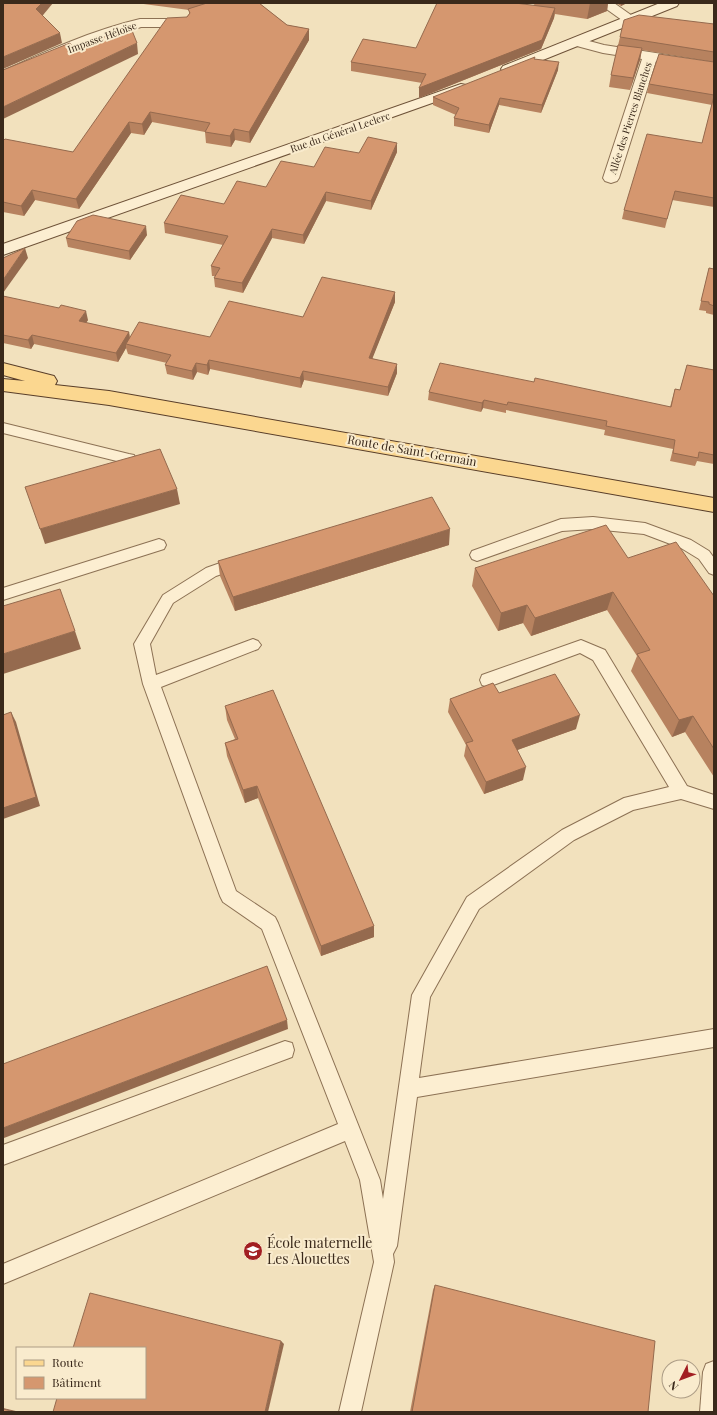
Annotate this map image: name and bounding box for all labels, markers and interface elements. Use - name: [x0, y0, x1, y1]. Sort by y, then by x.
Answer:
- street label: Impasse Héloïse: [65, 18, 139, 56]
- street label: Allée des Pierres Blanches: [605, 60, 655, 177]
- street label: Rue du Général Leclerc: [288, 108, 392, 156]
- street label: Route de Saint-Germain: [346, 431, 478, 469]
- place label: École maternelle Les Alouettes: [267, 1233, 372, 1268]
- school or university icon: École maternelle Les Alouettes: [242, 1240, 264, 1262]
- legend: [16, 1347, 146, 1399]
- text: Route: [52, 1354, 84, 1370]
- north arrow: [661, 1359, 701, 1399]
- text: Bâtiment: [52, 1374, 102, 1390]
- text: N: [665, 1378, 681, 1394]

